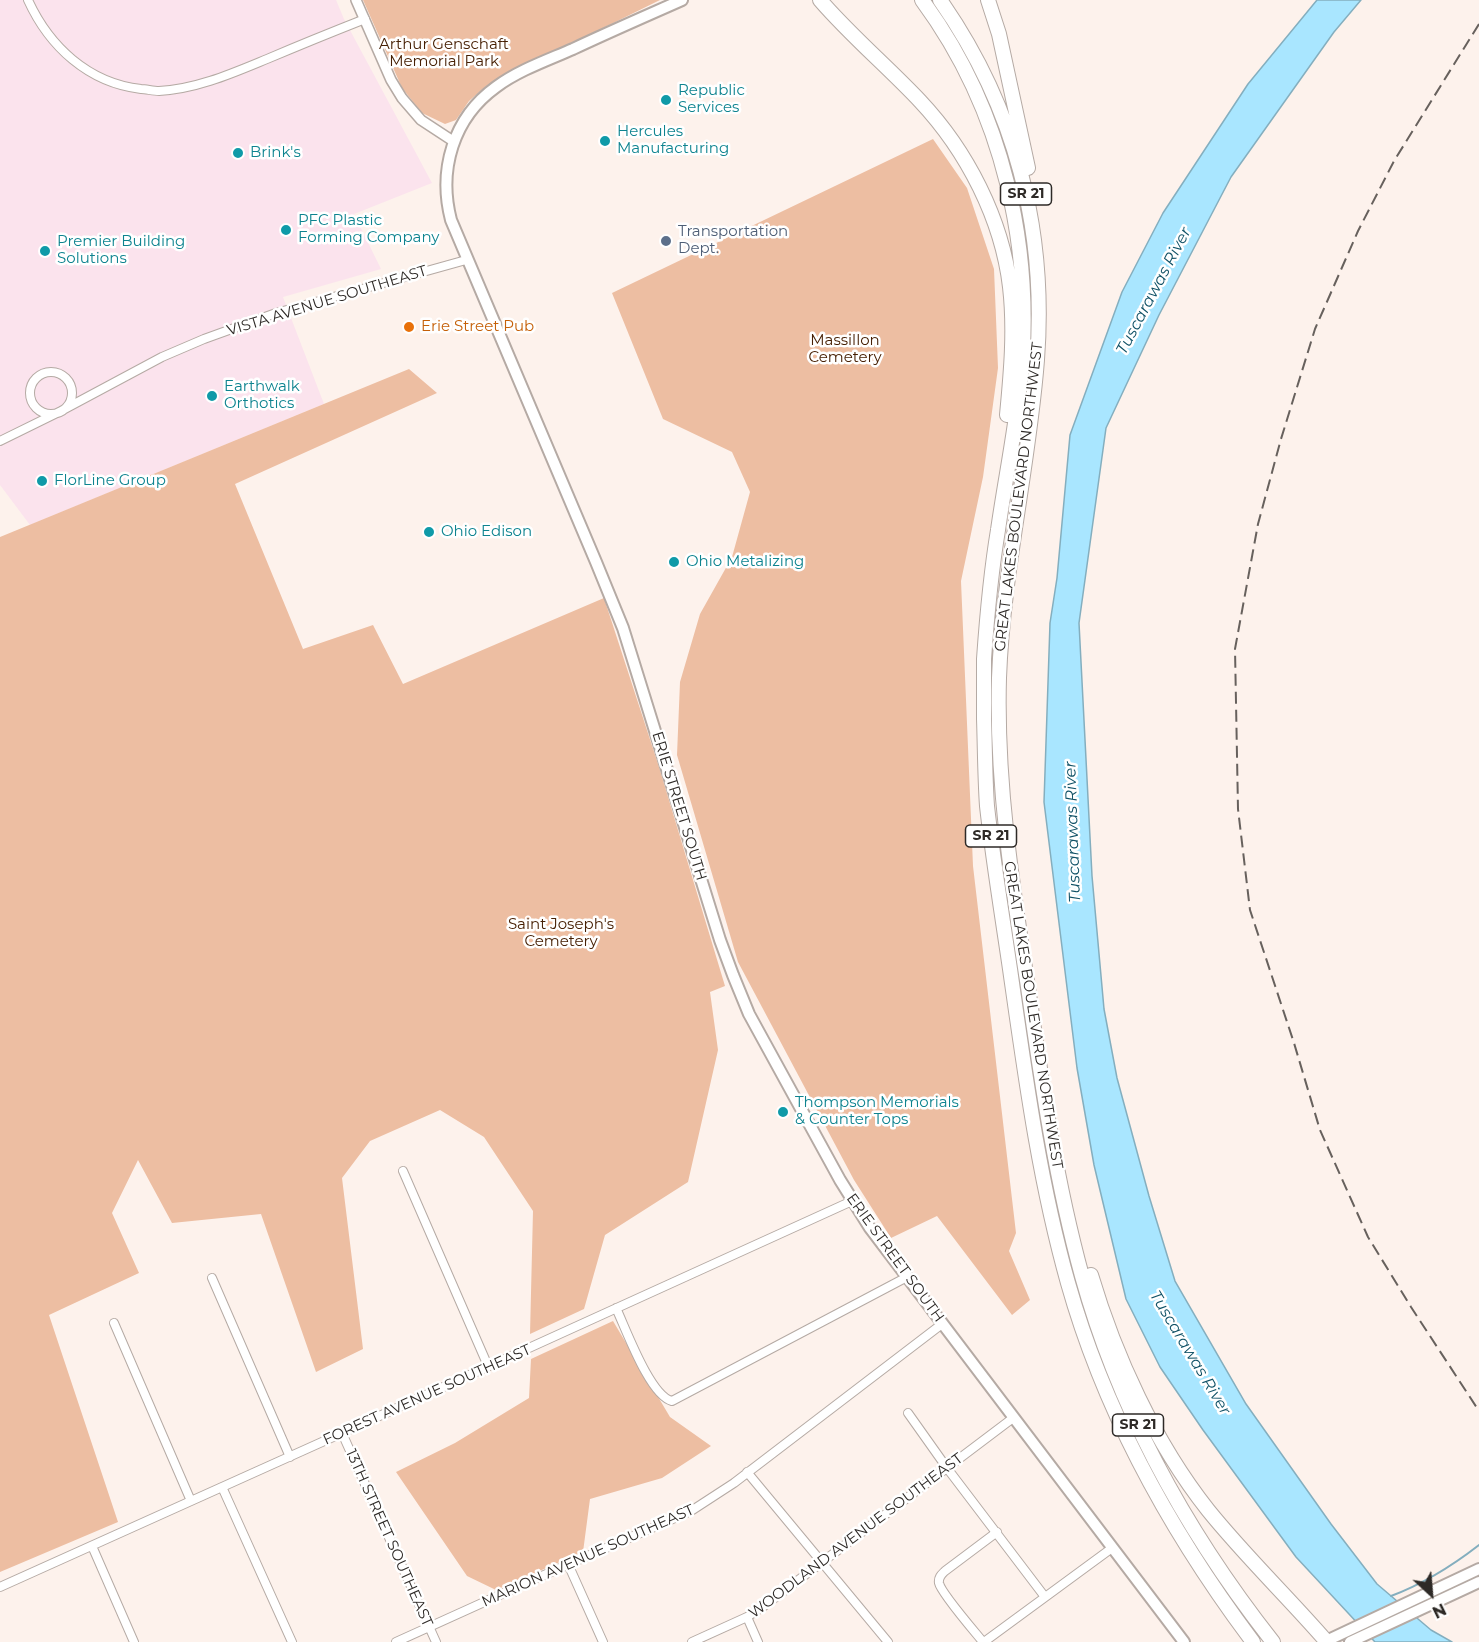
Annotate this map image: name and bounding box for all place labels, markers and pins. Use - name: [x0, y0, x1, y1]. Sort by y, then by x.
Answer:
- place label: Republic Services: [678, 82, 745, 117]
- marker: Republic Services: [659, 93, 673, 107]
- place label: Hercules Manufacturing: [617, 123, 729, 158]
- marker: Hercules Manufacturing: [598, 134, 612, 148]
- place label: Brink's: [250, 144, 301, 162]
- marker: Brink's: [231, 146, 245, 160]
- place label: PFC Plastic Forming Company: [298, 212, 439, 247]
- marker: PFC Plastic Forming Company: [279, 223, 293, 237]
- place label: Transportation Dept.: [678, 223, 788, 258]
- place label: Premier Building Solutions: [57, 233, 185, 268]
- marker: Transportation Dept.: [659, 234, 673, 248]
- marker: Premier Building Solutions: [38, 244, 52, 258]
- place label: Erie Street Pub: [421, 318, 534, 336]
- marker: Erie Street Pub: [402, 320, 416, 334]
- place label: Earthwalk Orthotics: [224, 378, 300, 413]
- marker: Earthwalk Orthotics: [205, 389, 219, 403]
- place label: FlorLine Group: [54, 472, 166, 490]
- marker: FlorLine Group: [35, 474, 49, 488]
- place label: Ohio Edison: [441, 523, 532, 541]
- marker: Ohio Edison: [422, 525, 436, 539]
- place label: Ohio Metalizing: [686, 553, 804, 571]
- marker: Ohio Metalizing: [667, 555, 681, 569]
- place label: Thompson Memorials & Counter Tops: [795, 1094, 959, 1129]
- marker: Thompson Memorials & Counter Tops: [776, 1105, 790, 1119]

